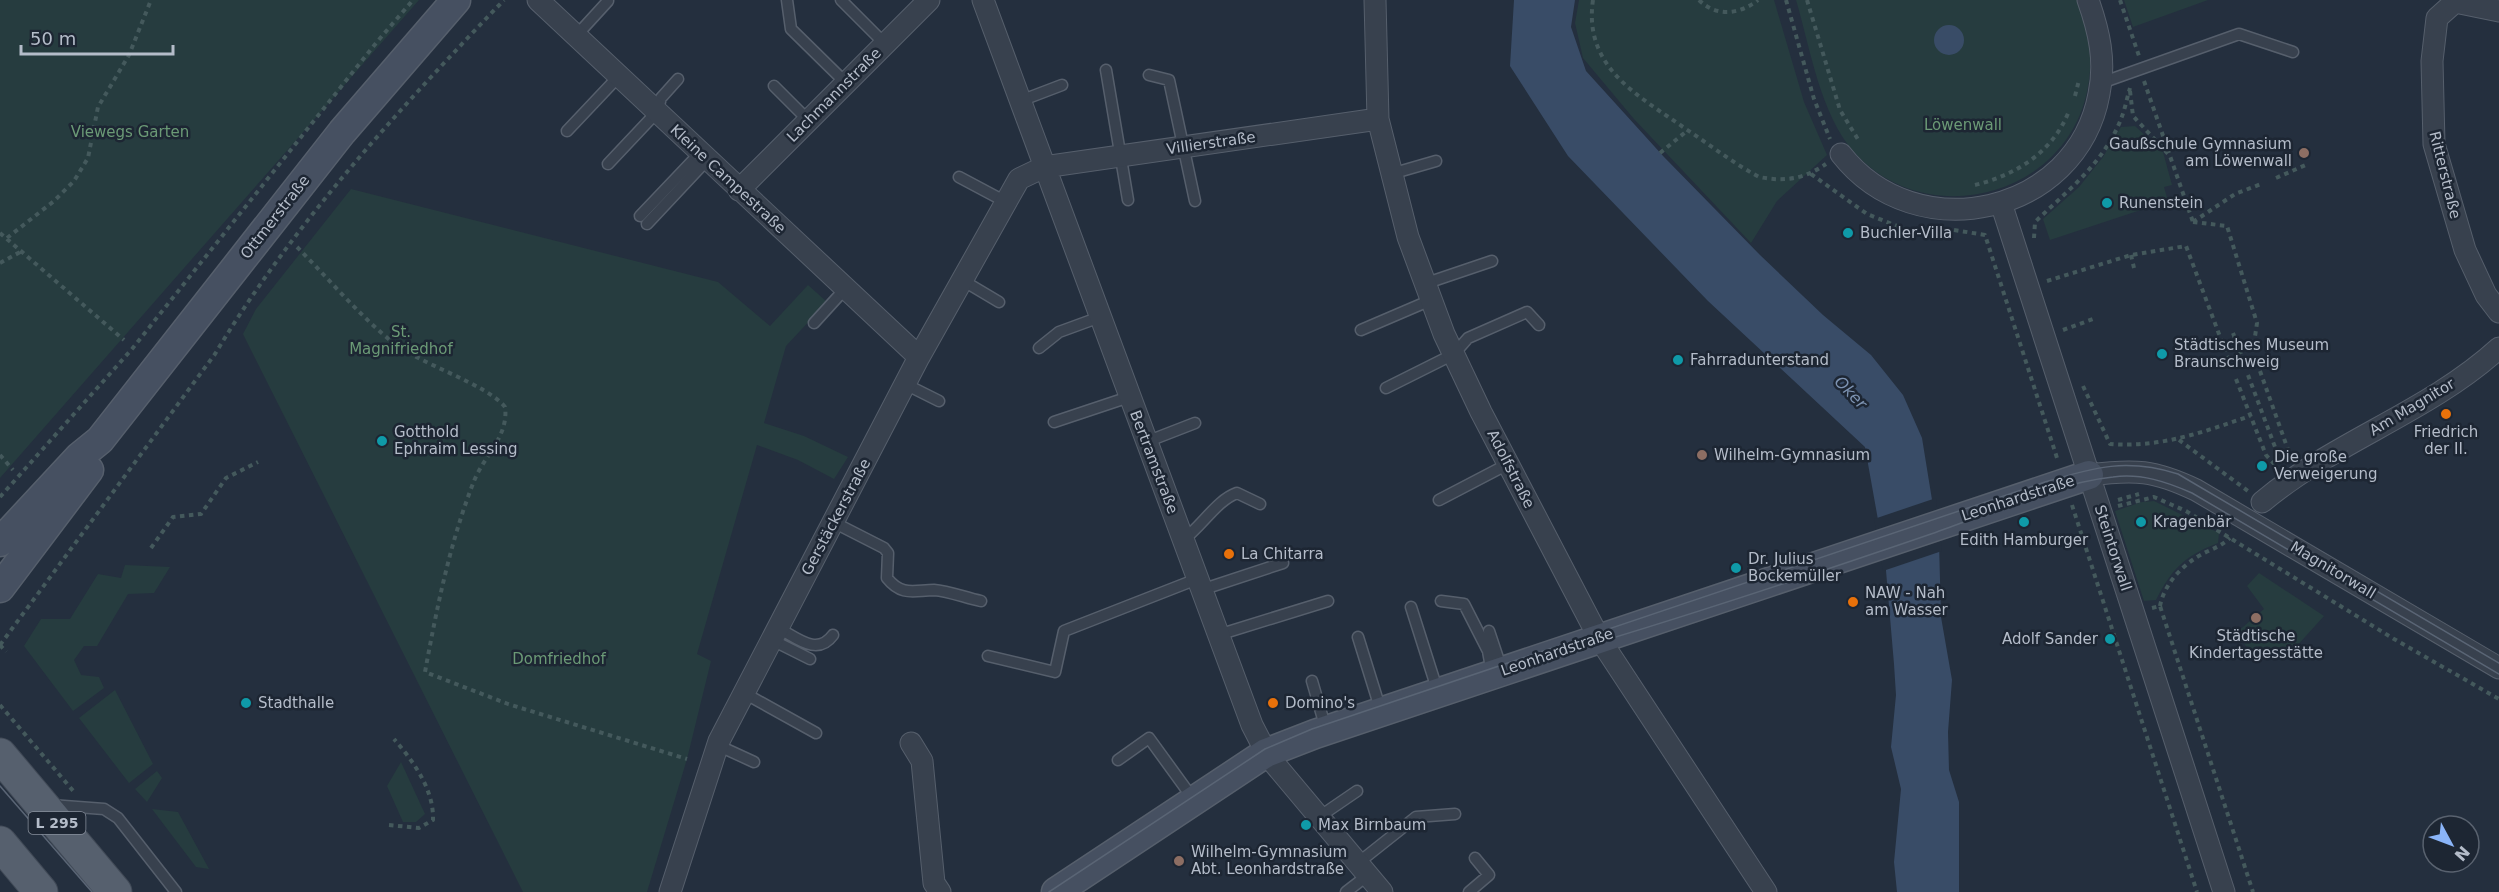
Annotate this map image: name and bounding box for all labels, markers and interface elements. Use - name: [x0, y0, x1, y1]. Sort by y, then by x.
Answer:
- scale bar: [21, 18, 172, 56]
- text: 50 m: [30, 28, 76, 49]
- street label: Lachmannstraße: [783, 44, 885, 146]
- park label: Löwenwall: [1924, 116, 2002, 134]
- street label: Kleine Campestraße: [666, 121, 790, 237]
- park label: Viewegs Garten: [71, 123, 189, 141]
- street label: Villierstraße: [1165, 128, 1257, 158]
- street label: Ritterstraße: [2425, 129, 2465, 221]
- place label: Gaußschule Gymnasium am Löwenwall: [2109, 135, 2292, 170]
- marker: Gaußschule Gymnasium am Löwenwall: [2297, 146, 2311, 160]
- street label: Ottmerstraße: [237, 172, 313, 262]
- place label: Runenstein: [2119, 194, 2203, 212]
- marker: Runenstein: [2100, 196, 2114, 210]
- place label: Buchler-Villa: [1860, 224, 1952, 242]
- marker: Buchler-Villa: [1841, 226, 1855, 240]
- park label: St. Magnifriedhof: [349, 323, 454, 358]
- place label: Städtisches Museum Braunschweig: [2174, 336, 2329, 371]
- marker: Städtisches Museum Braunschweig: [2155, 347, 2169, 361]
- place label: Fahrradunterstand: [1690, 351, 1829, 369]
- marker: Fahrradunterstand: [1671, 353, 1685, 367]
- water label: Oker: [1831, 372, 1872, 414]
- street label: Am Magnitor: [2366, 374, 2459, 439]
- marker: Friedrich der II.: [2439, 407, 2453, 421]
- street label: Bertramstraße: [1126, 408, 1182, 516]
- place label: Gotthold Ephraim Lessing: [394, 423, 518, 458]
- place label: Friedrich der II.: [2414, 423, 2478, 458]
- street label: Adolfstraße: [1483, 427, 1539, 511]
- marker: Gotthold Ephraim Lessing: [375, 434, 389, 448]
- place label: Wilhelm-Gymnasium: [1714, 446, 1870, 464]
- marker: Wilhelm-Gymnasium: [1695, 448, 1709, 462]
- place label: Die große Verweigerung: [2274, 448, 2378, 483]
- street label: Gerstäckerstraße: [798, 456, 874, 578]
- marker: Die große Verweigerung: [2255, 459, 2269, 473]
- street label: Leonhardstraße: [1959, 471, 2077, 525]
- street label: Steintorwall: [2091, 503, 2135, 593]
- place label: Kragenbär: [2153, 513, 2232, 531]
- marker: Edith Hamburger: [2017, 515, 2031, 529]
- marker: Kragenbär: [2134, 515, 2148, 529]
- place label: Edith Hamburger: [1960, 531, 2089, 549]
- street label: Magnitorwall: [2287, 537, 2379, 603]
- place label: La Chitarra: [1241, 545, 1324, 563]
- marker: La Chitarra: [1222, 547, 1236, 561]
- place label: Dr. Julius Bockemüller: [1748, 550, 1842, 585]
- marker: Dr. Julius Bockemüller: [1729, 561, 1743, 575]
- place label: NAW - Nah am Wasser: [1865, 584, 1948, 619]
- marker: NAW - Nah am Wasser: [1846, 595, 1860, 609]
- marker: Städtische Kindertagesstätte: [2249, 611, 2263, 625]
- street label: Leonhardstraße: [1498, 624, 1616, 680]
- place label: Städtische Kindertagesstätte: [2189, 627, 2323, 662]
- place label: Adolf Sander: [2002, 630, 2099, 648]
- marker: Adolf Sander: [2103, 632, 2117, 646]
- park label: Domfriedhof: [512, 650, 607, 668]
- place label: Stadthalle: [258, 694, 334, 712]
- place label: Domino's: [1285, 694, 1355, 712]
- marker: Stadthalle: [239, 696, 253, 710]
- marker: Domino's: [1266, 696, 1280, 710]
- road number: L 295: [28, 812, 86, 834]
- north arrow: [2421, 814, 2481, 874]
- place label: Max Birnbaum: [1318, 816, 1426, 834]
- marker: Max Birnbaum: [1299, 818, 1313, 832]
- text: N: [2450, 842, 2474, 865]
- place label: Wilhelm-Gymnasium Abt. Leonhardstraße: [1191, 843, 1347, 878]
- marker: Wilhelm-Gymnasium Abt. Leonhardstraße: [1172, 854, 1186, 868]

